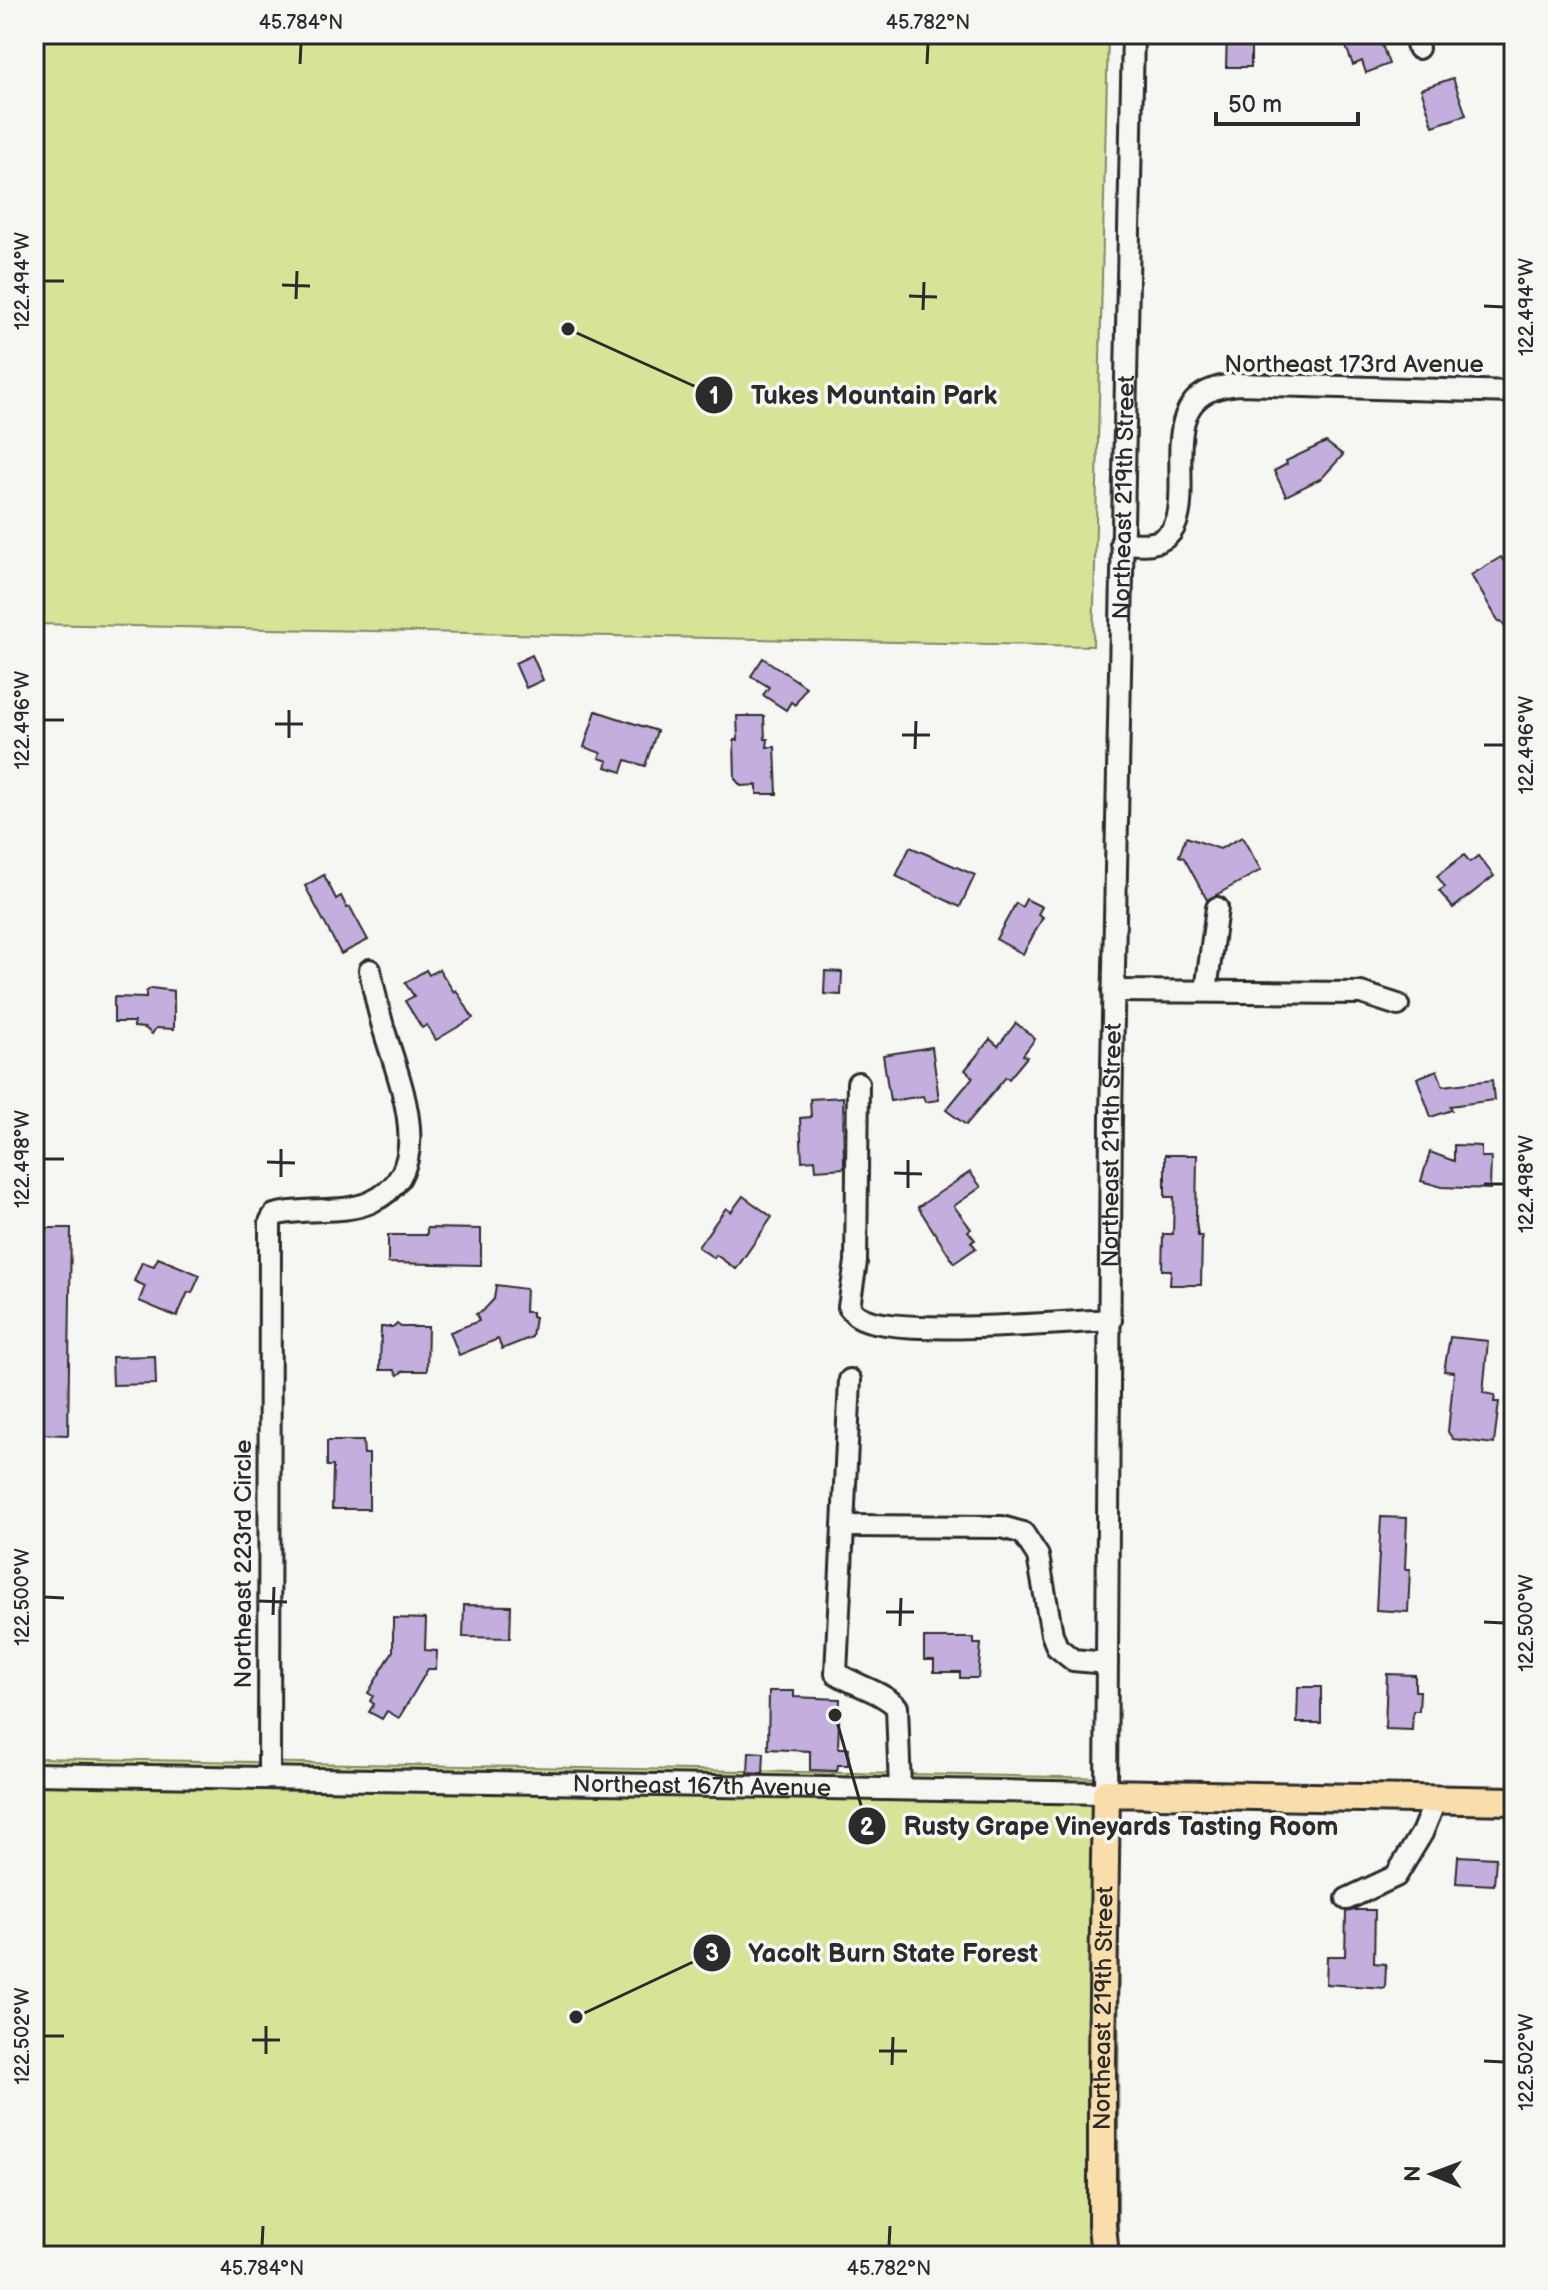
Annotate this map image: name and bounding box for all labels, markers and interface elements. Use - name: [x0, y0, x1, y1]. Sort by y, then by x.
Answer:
- text: 45.784°N: [259, 11, 343, 35]
- text: 45.782°N: [886, 11, 970, 35]
- scale bar: [1216, 76, 1358, 126]
- text: 50 m: [1228, 90, 1282, 119]
- text: 122.494°W: [11, 232, 35, 330]
- text: 122.494°W: [1515, 258, 1539, 356]
- street label: Northeast 173rd Avenue: [1224, 350, 1484, 379]
- callout: Tukes Mountain Park: [694, 370, 1013, 420]
- street label: Northeast 219th Street: [1107, 374, 1141, 620]
- text: Tukes Mountain Park: [751, 381, 997, 412]
- text: 1: [709, 382, 719, 411]
- text: 122.496°W: [11, 671, 35, 769]
- text: 122.496°W: [1515, 696, 1539, 794]
- street label: Northeast 219th Street: [1096, 1022, 1128, 1268]
- text: 122.498°W: [11, 1110, 35, 1208]
- text: 122.498°W: [1515, 1135, 1539, 1233]
- street label: Northeast 223rd Circle: [229, 1440, 258, 1688]
- text: 122.500°W: [11, 1548, 35, 1646]
- text: 122.500°W: [1515, 1574, 1539, 1672]
- street label: Northeast 167th Avenue: [572, 1770, 831, 1803]
- callout: Rusty Grape Vineyards Tasting Room: [847, 1801, 1356, 1851]
- text: Rusty Grape Vineyards Tasting Room: [904, 1812, 1338, 1843]
- text: 2: [860, 1813, 875, 1842]
- street label: Northeast 219th Street: [1088, 1885, 1120, 2130]
- callout: Yacolt Burn State Forest: [692, 1928, 1054, 1978]
- text: 3: [705, 1939, 719, 1968]
- text: Yacolt Burn State Forest: [748, 1939, 1038, 1970]
- text: 122.502°W: [11, 1987, 35, 2085]
- text: 122.502°W: [1515, 2013, 1539, 2111]
- north arrow: [1392, 2134, 1472, 2214]
- text: N: [1400, 2165, 1427, 2182]
- text: 45.784°N: [220, 2257, 304, 2281]
- text: 45.782°N: [847, 2257, 931, 2281]

